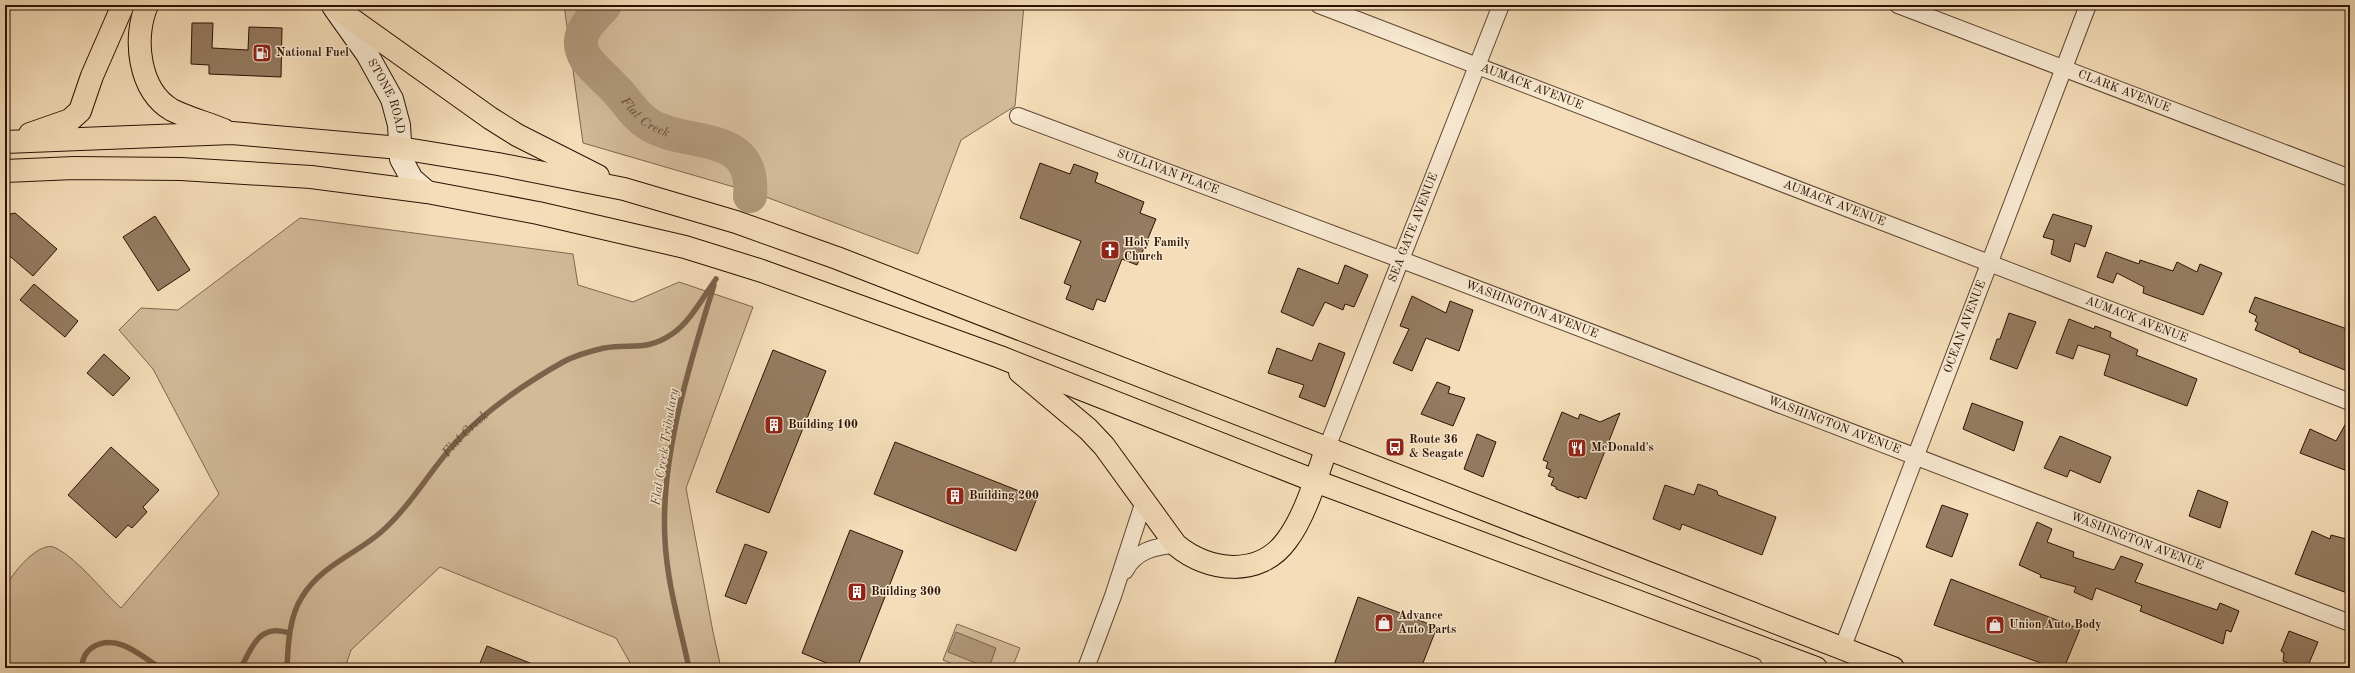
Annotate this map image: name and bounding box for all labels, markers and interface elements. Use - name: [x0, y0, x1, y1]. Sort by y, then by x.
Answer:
- fuel station icon: National Fuel: [251, 42, 273, 64]
- place label: National Fuel: [276, 47, 349, 59]
- street label: STONE ROAD: [365, 57, 405, 134]
- street label: AUMACK AVENUE: [1479, 62, 1585, 112]
- street label: CLARK AVENUE: [2076, 68, 2172, 115]
- water label: Flat Creek: [618, 94, 671, 139]
- street label: SULLIVAN PLACE: [1115, 148, 1220, 197]
- street label: SEA GATE AVENUE: [1387, 171, 1440, 284]
- street label: AUMACK AVENUE: [1781, 178, 1887, 228]
- place label: Holy Family Church: [1124, 237, 1190, 263]
- church icon: Holy Family Church: [1099, 239, 1121, 261]
- street label: WASHINGTON AVENUE: [1464, 279, 1600, 340]
- street label: OCEAN AVENUE: [1942, 279, 1988, 375]
- street label: AUMACK AVENUE: [2084, 295, 2189, 345]
- water label: Flat Creek Tributary: [649, 387, 681, 507]
- street label: WASHINGTON AVENUE: [1766, 395, 1902, 456]
- water label: Flat Creek: [439, 409, 491, 460]
- building icon: Building 100: [763, 414, 785, 436]
- place label: Building 100: [788, 419, 858, 431]
- place label: Route 36 & Seagate: [1409, 434, 1464, 460]
- bus stop icon: Route 36 & Seagate: [1384, 436, 1406, 458]
- restaurant icon: McDonald's: [1566, 437, 1588, 459]
- place label: McDonald's: [1591, 442, 1654, 454]
- building icon: Building 200: [944, 485, 966, 507]
- place label: Building 200: [969, 490, 1039, 502]
- street label: WASHINGTON AVENUE: [2069, 511, 2205, 572]
- building icon: Building 300: [846, 581, 868, 603]
- place label: Building 300: [871, 586, 941, 598]
- place label: Advance Auto Parts: [1398, 610, 1456, 636]
- shop icon: Advance Auto Parts: [1373, 612, 1395, 634]
- shop icon: Union Auto Body: [1984, 614, 2006, 636]
- place label: Union Auto Body: [2009, 619, 2102, 631]

